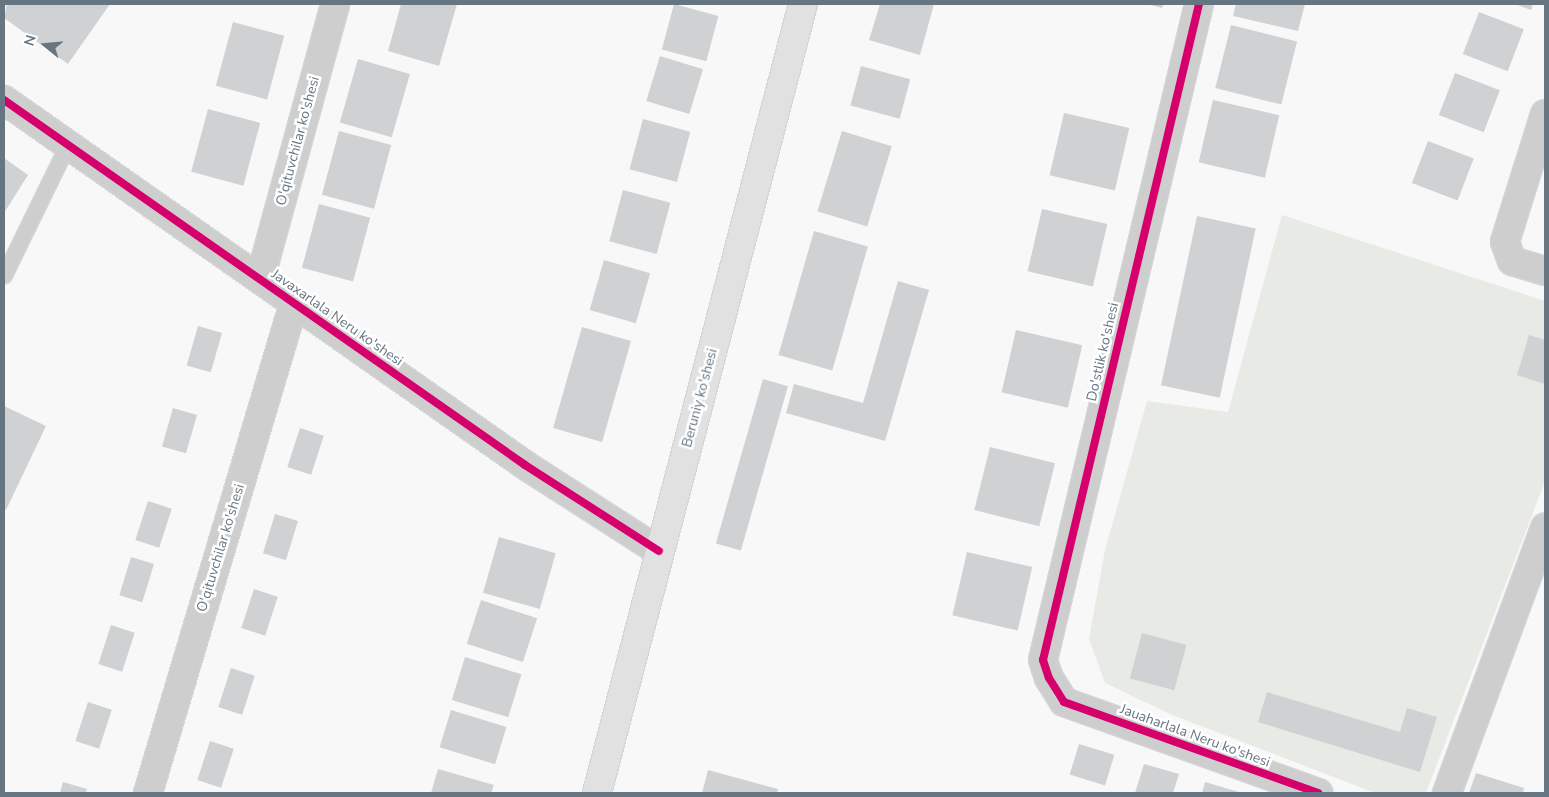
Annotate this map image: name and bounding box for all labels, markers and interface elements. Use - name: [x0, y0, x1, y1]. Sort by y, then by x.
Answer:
- north arrow: [20, 20, 70, 70]
- text: N: [20, 33, 41, 48]
- street label: O'qituvchilar ko'shesi: [273, 75, 323, 207]
- street label: Javaxarlala Neru ko'shesi: [268, 266, 406, 370]
- street label: Do'stlik ko'shesi: [1083, 301, 1123, 403]
- street label: Beruniy ko'shesi: [679, 347, 721, 449]
- street label: O'qituvchilar ko'shesi: [194, 482, 248, 614]
- street label: Jauaharlala Neru ko'shesi: [1118, 701, 1272, 771]

